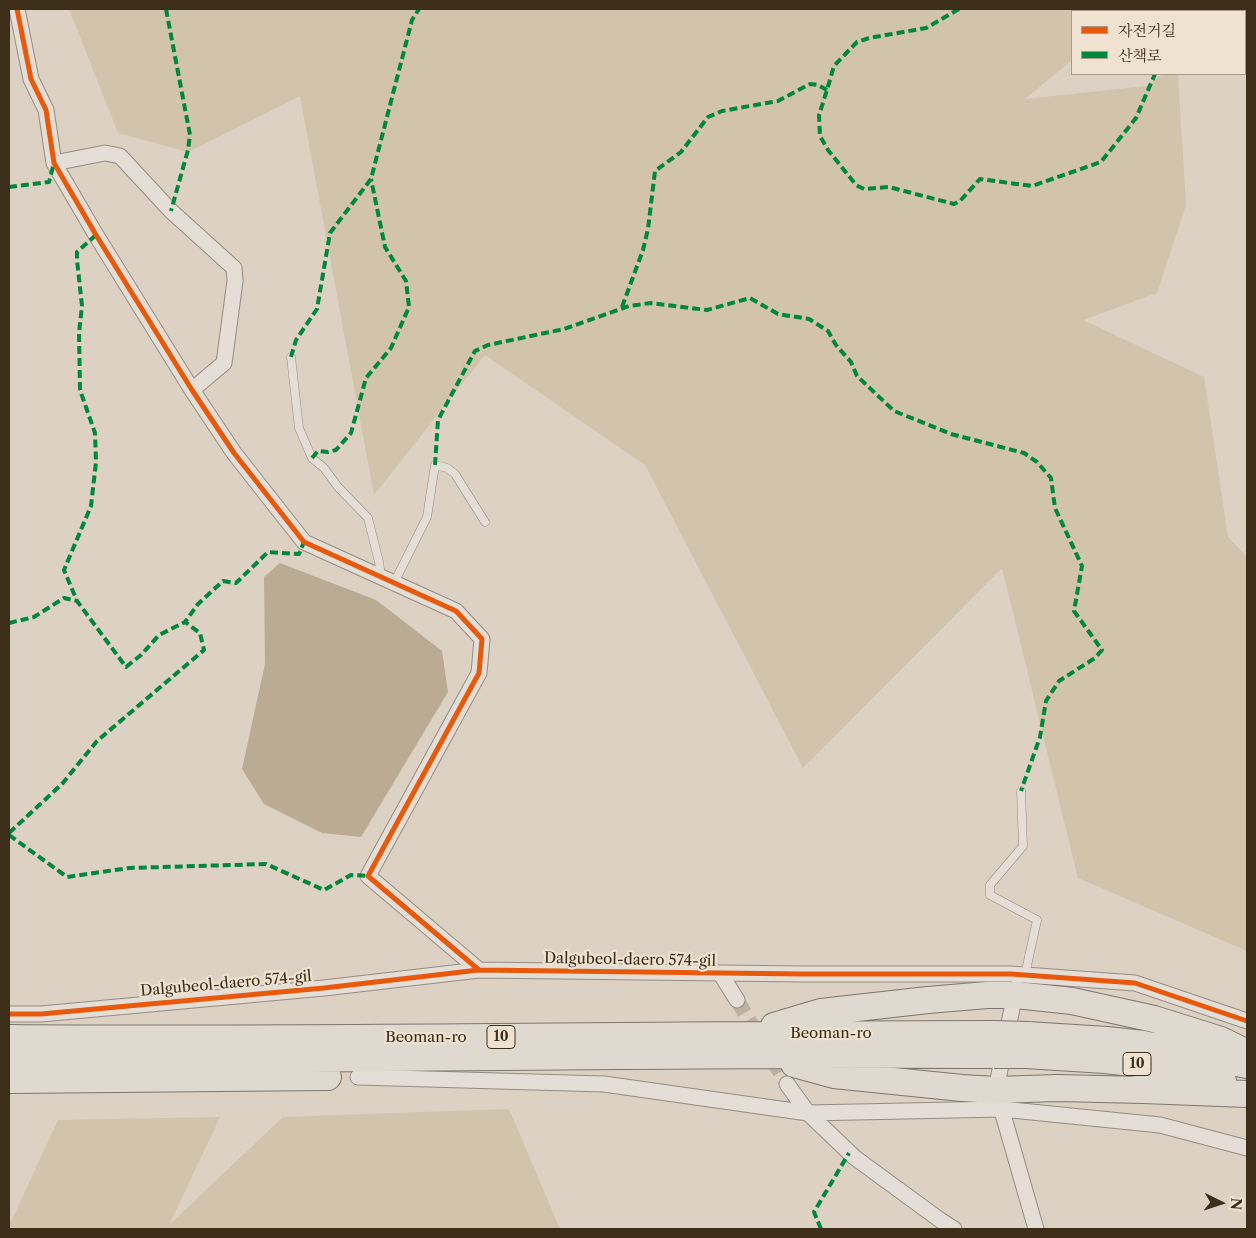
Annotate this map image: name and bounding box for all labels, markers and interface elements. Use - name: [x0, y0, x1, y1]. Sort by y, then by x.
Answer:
- legend: [1071, 10, 1246, 75]
- text: 자전거길: [1118, 21, 1176, 40]
- text: 산책로: [1118, 46, 1161, 65]
- street label: Dalgubeol-daero 574-gil: [544, 950, 716, 970]
- street label: Dalgubeol-daero 574-gil: [140, 968, 312, 1000]
- street label: Beoman-ro: [790, 1025, 872, 1043]
- road number: 10: [487, 1026, 515, 1048]
- street label: Beoman-ro: [385, 1029, 467, 1047]
- road number: 10: [1123, 1052, 1151, 1076]
- north arrow: [1196, 1178, 1246, 1228]
- text: N: [1227, 1197, 1245, 1211]

